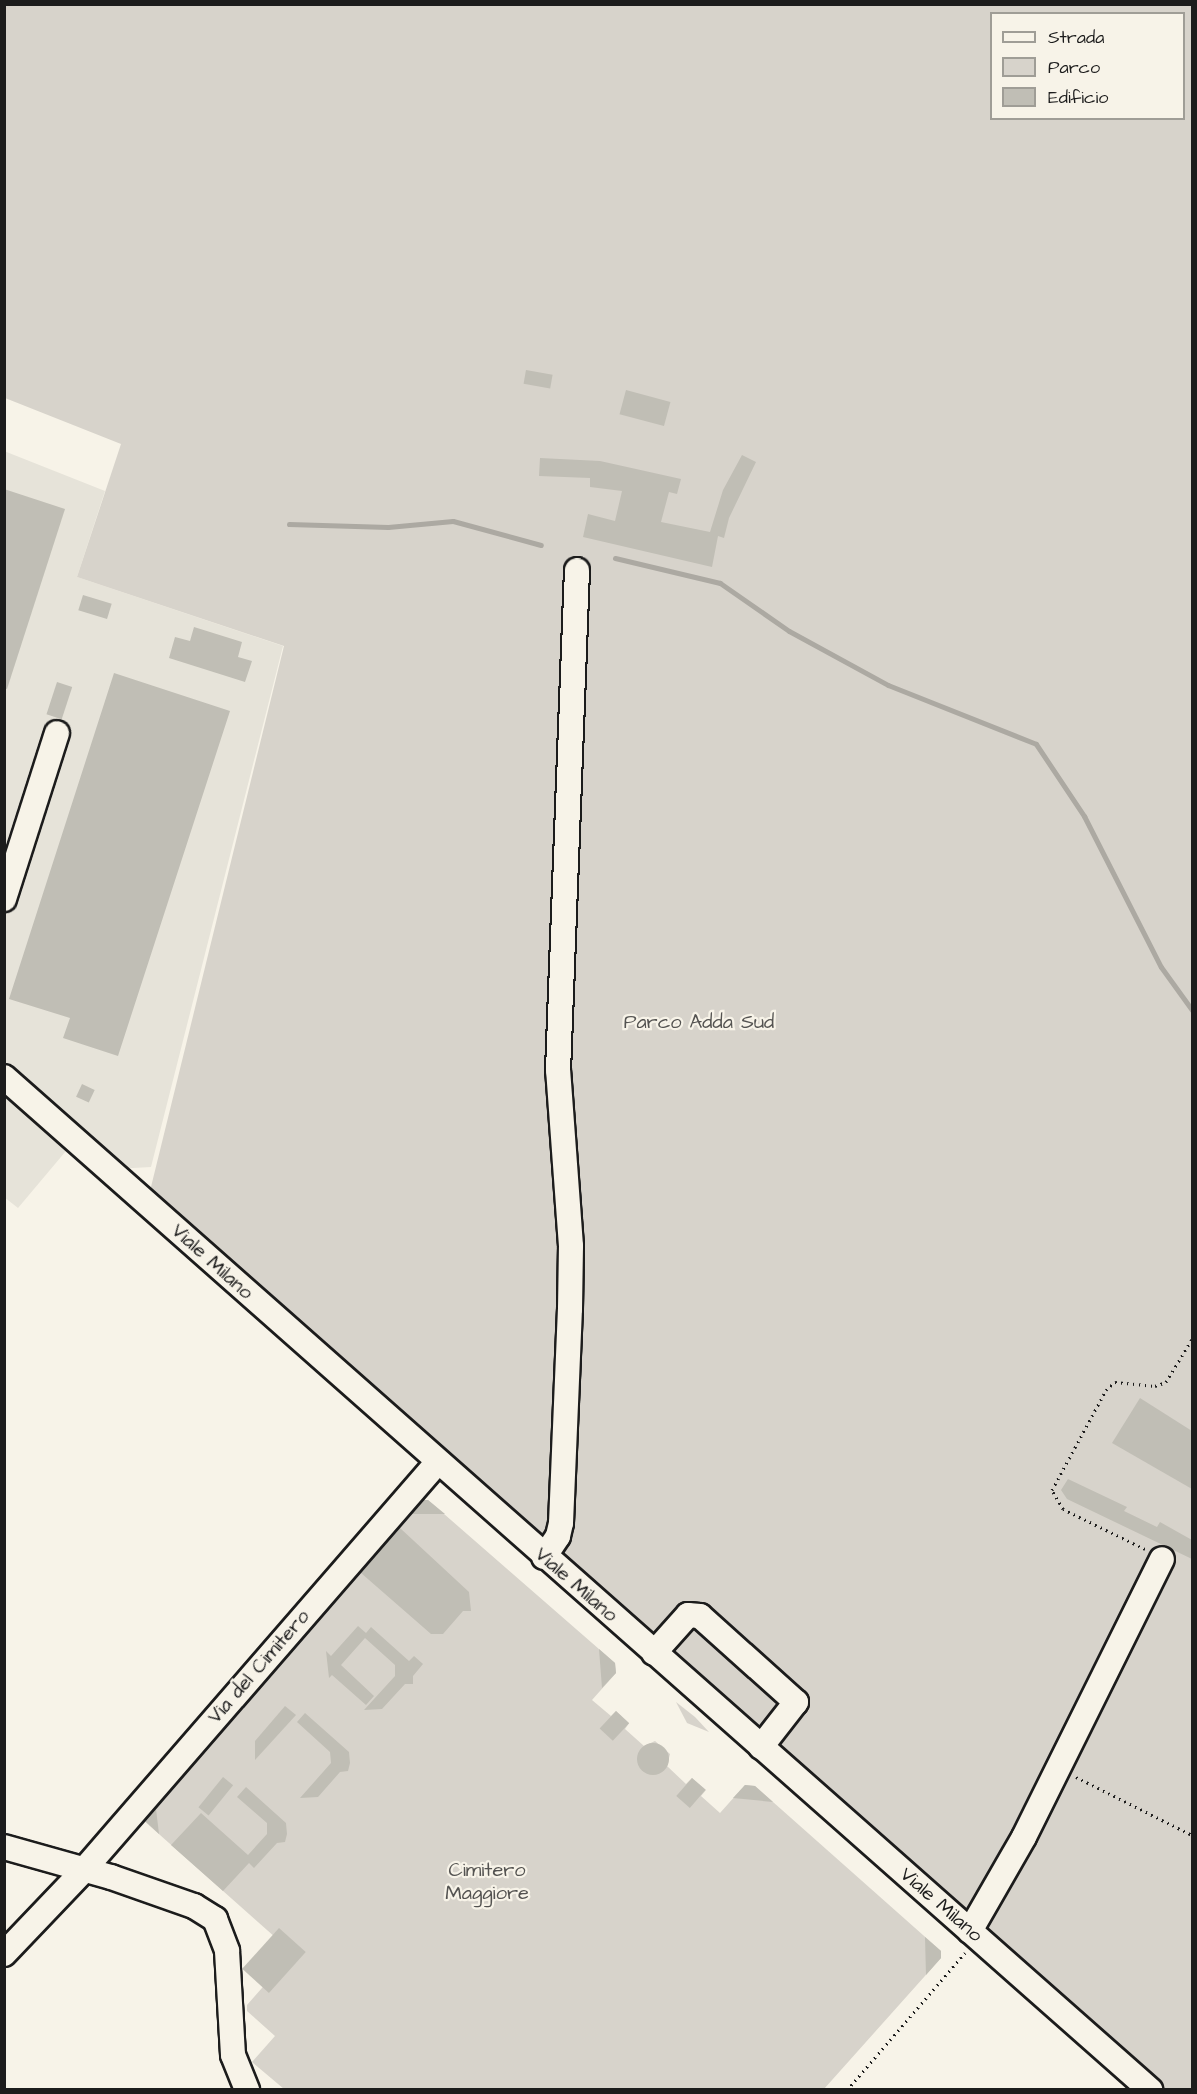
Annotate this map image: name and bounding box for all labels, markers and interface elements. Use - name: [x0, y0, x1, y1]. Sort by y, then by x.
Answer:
- legend: [990, 12, 1185, 120]
- text: Strada: [1048, 25, 1104, 50]
- text: Parco: [1048, 55, 1100, 80]
- text: Edificio: [1048, 85, 1108, 110]
- park label: Parco Adda Sud: [624, 1010, 774, 1034]
- street label: Viale Milano: [166, 1219, 258, 1305]
- street label: Viale Milano: [530, 1543, 622, 1627]
- street label: Via del Cimitero: [203, 1605, 315, 1729]
- park label: Cimitero Maggiore: [445, 1859, 529, 1906]
- street label: Viale Milano: [895, 1863, 987, 1947]

